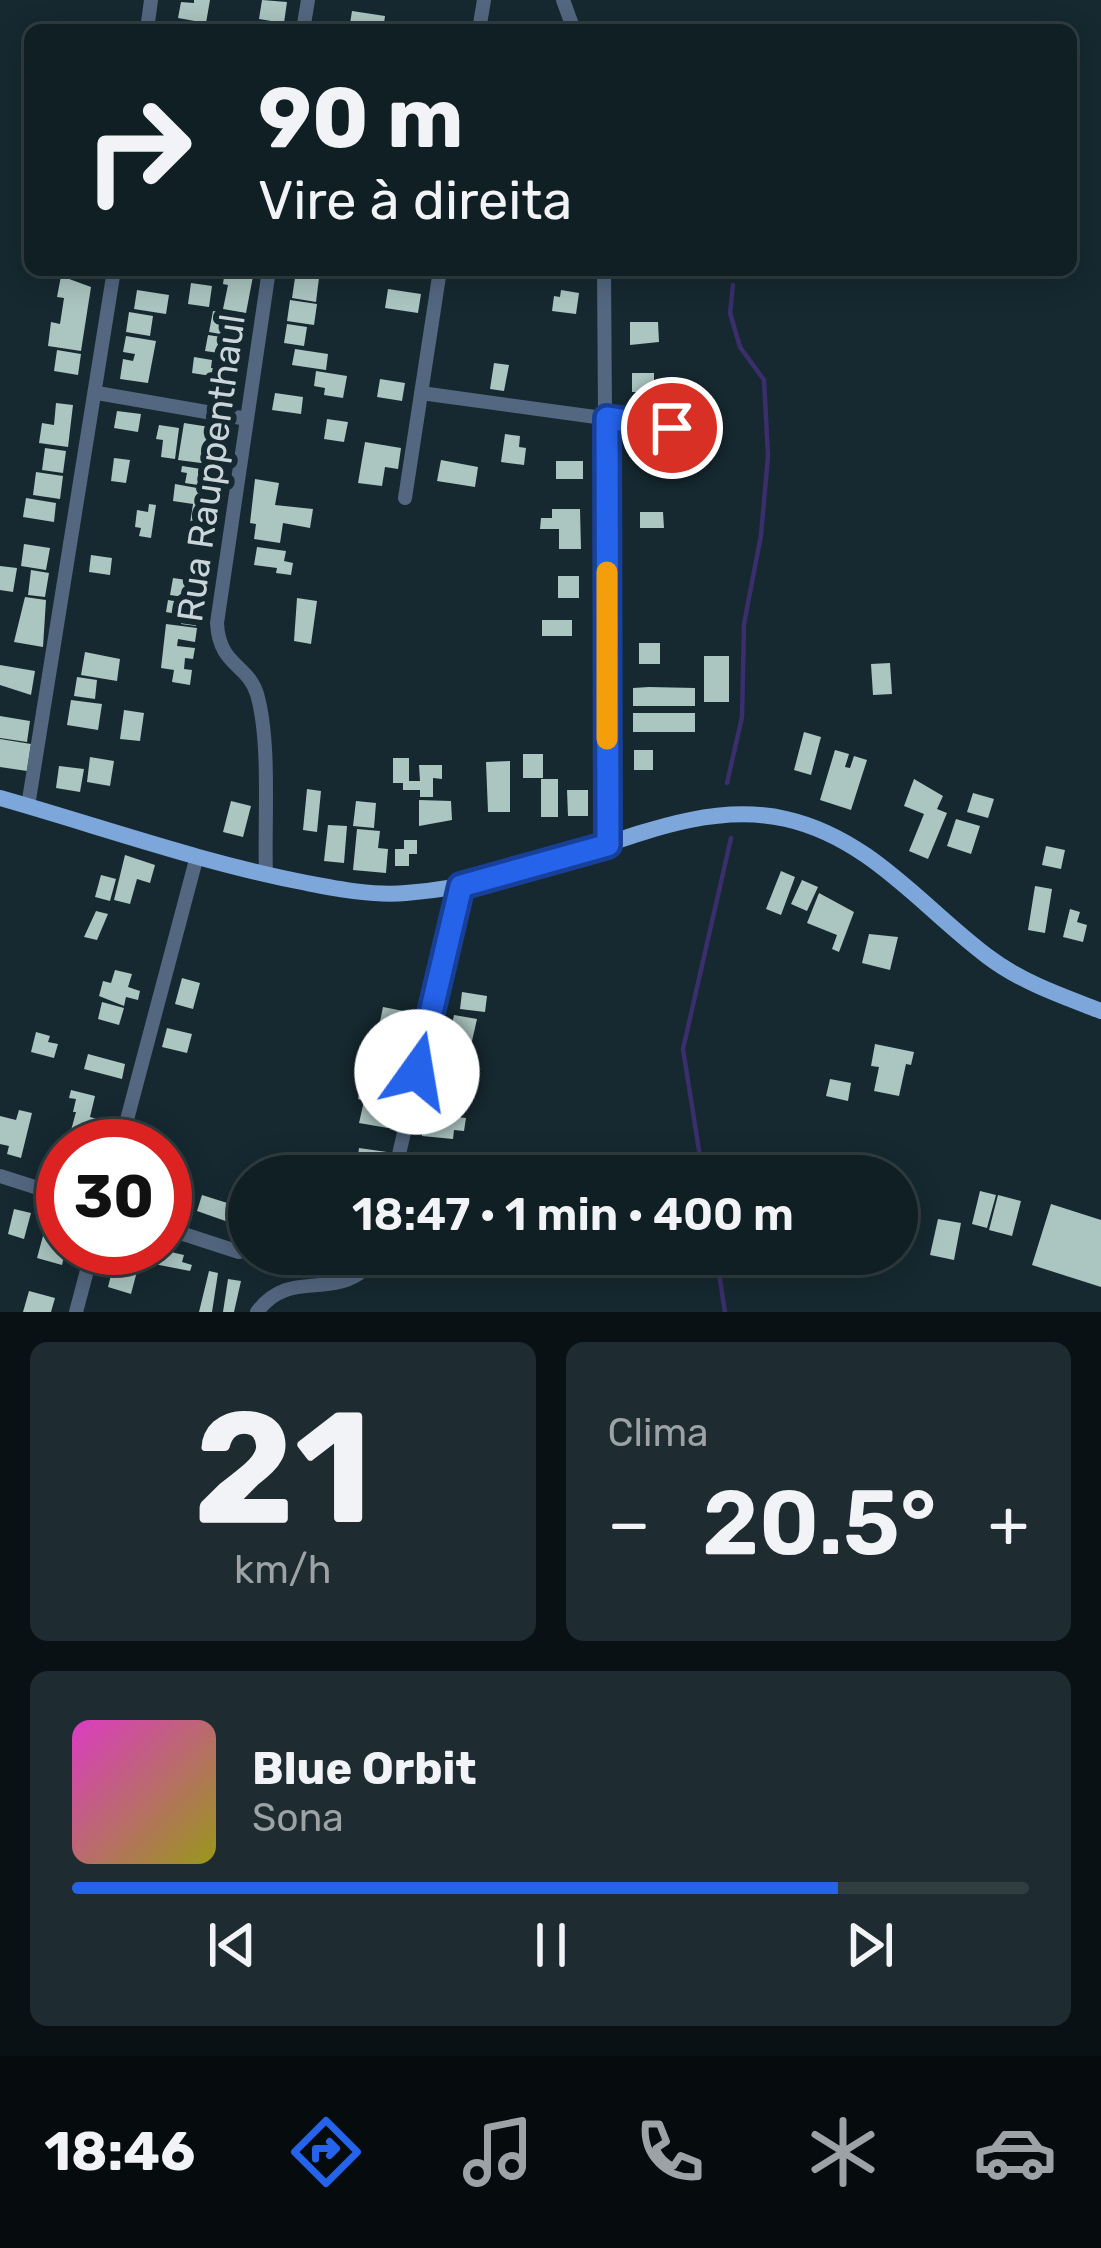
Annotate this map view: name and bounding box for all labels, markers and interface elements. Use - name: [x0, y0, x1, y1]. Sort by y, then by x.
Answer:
- text: 90 m: [258, 68, 464, 168]
- icon: right: [60, 72, 216, 228]
- text: Vire à direita: [258, 169, 572, 233]
- street label: Rua Rauppenthaul: [168, 312, 254, 624]
- pin: [621, 377, 723, 479]
- icon: arrive: [639, 395, 705, 461]
- position arrow: [354, 1009, 480, 1135]
- speed limit sign: 30: [36, 1119, 192, 1275]
- text: 18:47 · 1 min · 400 m: [352, 1188, 794, 1241]
- text: 21: [193, 1376, 372, 1561]
- text: Clima: [608, 1410, 709, 1456]
- text: 20.5°: [702, 1470, 936, 1577]
- text: −: [608, 1484, 650, 1563]
- text: +: [988, 1484, 1029, 1563]
- text: km/h: [234, 1547, 331, 1593]
- text: Blue Orbit: [252, 1742, 476, 1795]
- text: Sona: [252, 1795, 344, 1841]
- icon: previous: [199, 1912, 265, 1978]
- icon: pause: [518, 1912, 584, 1978]
- icon: next: [837, 1912, 903, 1978]
- icon: directions: [284, 2110, 368, 2194]
- icon: music: [456, 2110, 540, 2194]
- icon: phone: [628, 2110, 712, 2194]
- icon: climate: [801, 2110, 885, 2194]
- icon: car: [973, 2110, 1057, 2194]
- text: 18:46: [44, 2120, 195, 2184]

